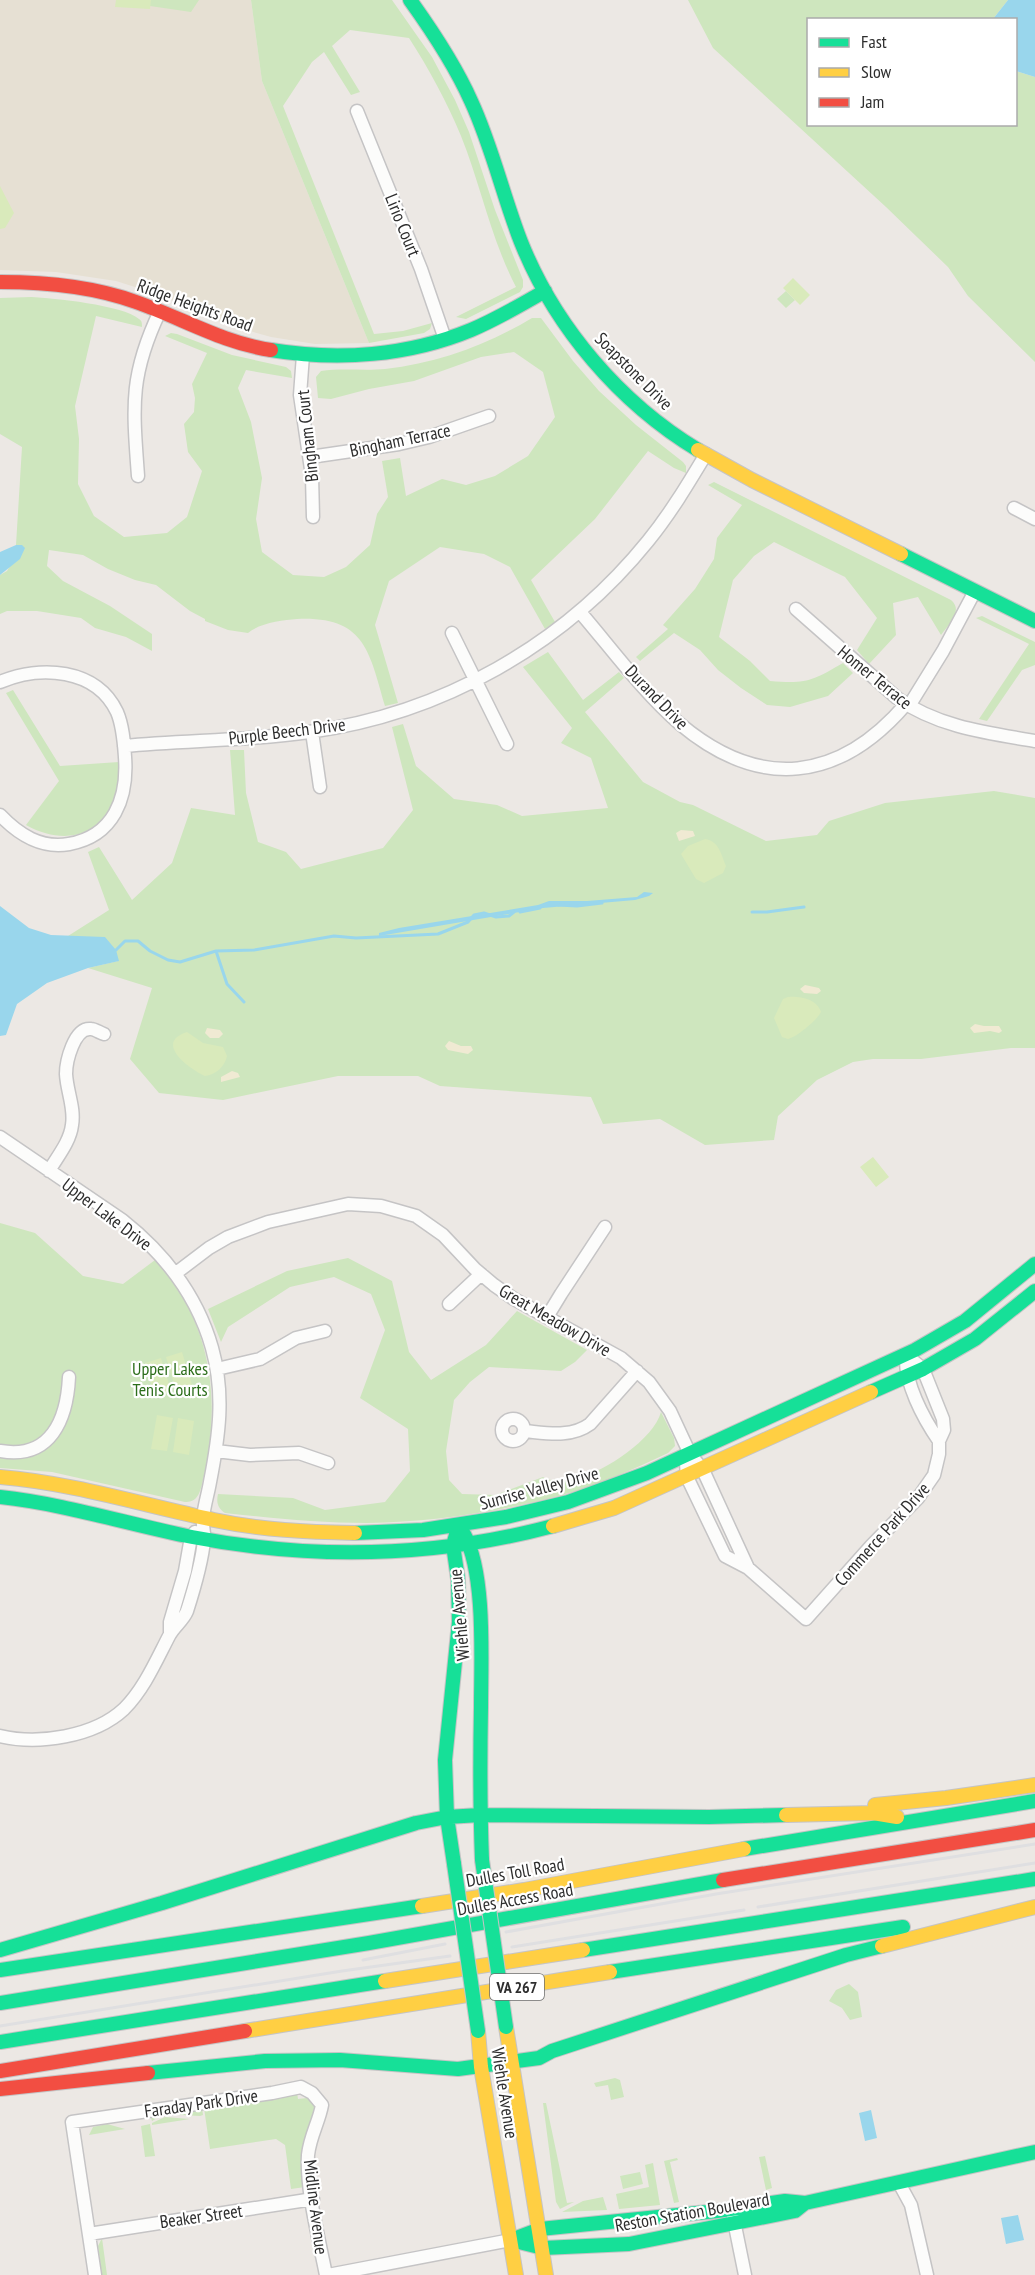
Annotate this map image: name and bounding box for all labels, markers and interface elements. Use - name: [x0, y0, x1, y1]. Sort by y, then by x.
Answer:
- legend: [807, 18, 1017, 126]
- text: Fast: [861, 30, 887, 53]
- text: Slow: [861, 60, 892, 83]
- text: Jam: [860, 90, 884, 113]
- street label: Lirio Court: [380, 190, 426, 260]
- street label: Ridge Heights Road: [134, 273, 256, 337]
- street label: Soapstone Drive: [590, 327, 678, 415]
- street label: Bingham Court: [291, 389, 323, 483]
- street label: Bingham Terrace: [347, 418, 453, 462]
- street label: Homer Terrace: [833, 640, 917, 714]
- street label: Durand Drive: [620, 660, 694, 734]
- street label: Purple Beech Drive: [227, 712, 347, 750]
- street label: Upper Lake Drive: [58, 1173, 156, 1255]
- street label: Great Meadow Drive: [495, 1279, 615, 1361]
- park label: Upper Lakes Tenis Courts: [132, 1357, 208, 1401]
- street label: Sunrise Valley Drive: [477, 1461, 601, 1515]
- street label: Commerce Park Drive: [829, 1477, 935, 1591]
- street label: Wiehle Avenue: [444, 1568, 474, 1662]
- street label: Dulles Toll Road: [464, 1852, 566, 1892]
- street label: Dulles Access Road: [455, 1878, 575, 1920]
- road number: VA 267: [490, 1974, 544, 2000]
- street label: Wiehle Avenue: [486, 2046, 524, 2140]
- street label: Faraday Park Drive: [143, 2084, 259, 2122]
- street label: Midline Avenue: [299, 2158, 333, 2256]
- street label: Reston Station Boulevard: [613, 2187, 771, 2237]
- street label: Beaker Street: [158, 2199, 244, 2233]

